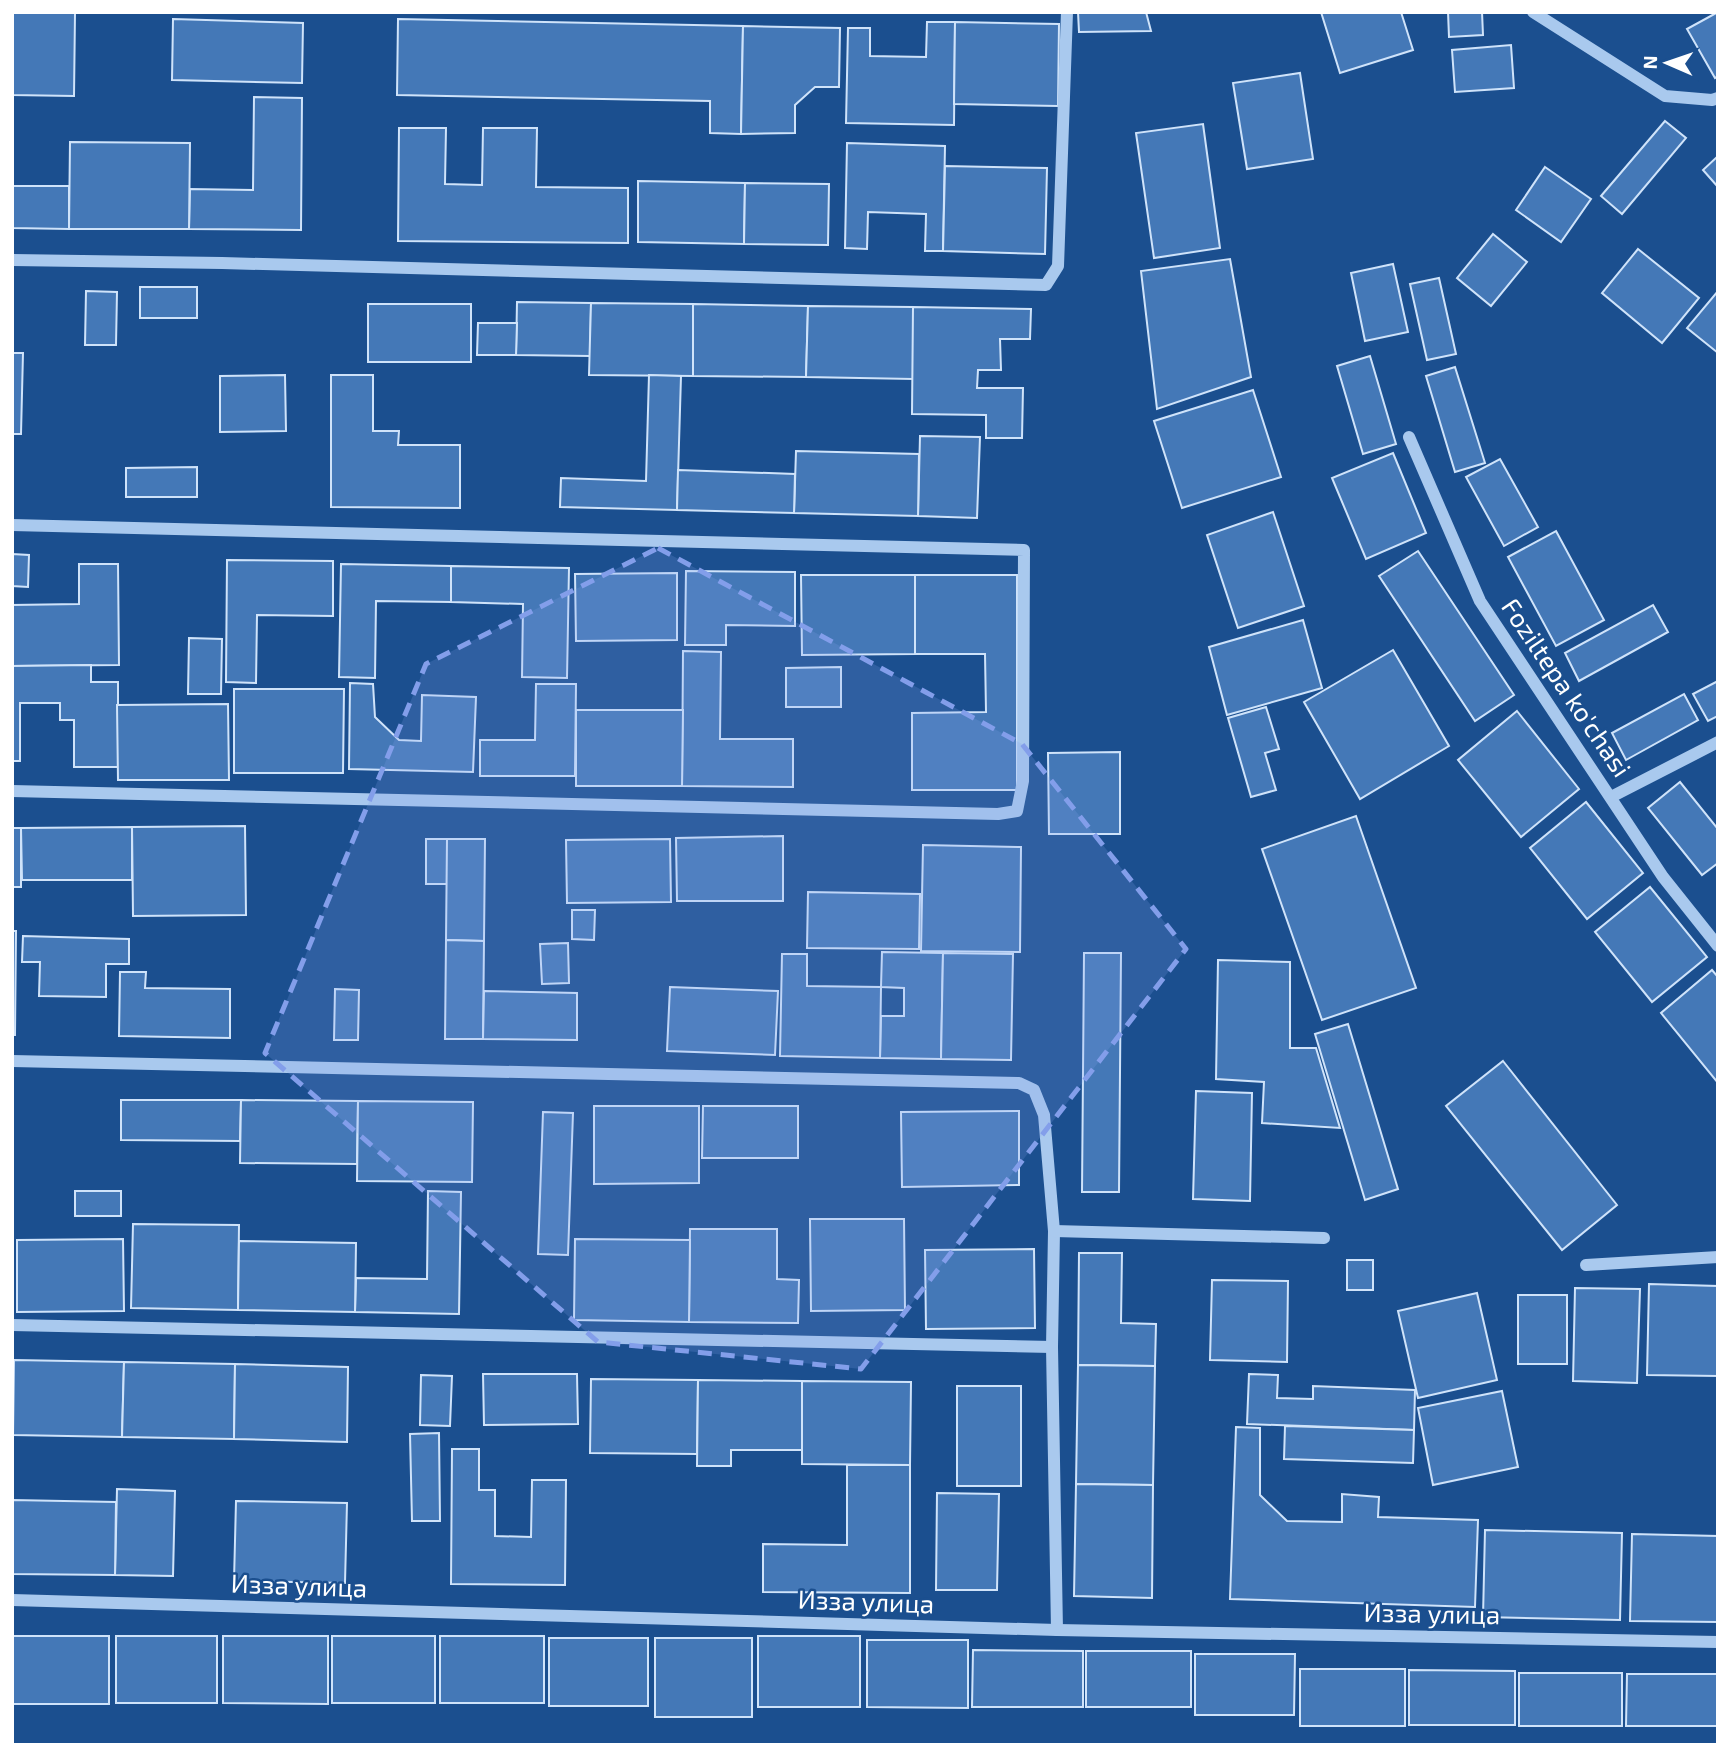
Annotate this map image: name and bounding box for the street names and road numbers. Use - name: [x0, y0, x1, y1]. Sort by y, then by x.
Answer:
- street label: Foziltepa ko'chasi: [1496, 592, 1638, 782]
- street label: Изза улица: [230, 1567, 368, 1603]
- street label: Изза улица: [797, 1583, 935, 1619]
- street label: Изза улица: [1363, 1596, 1501, 1630]

